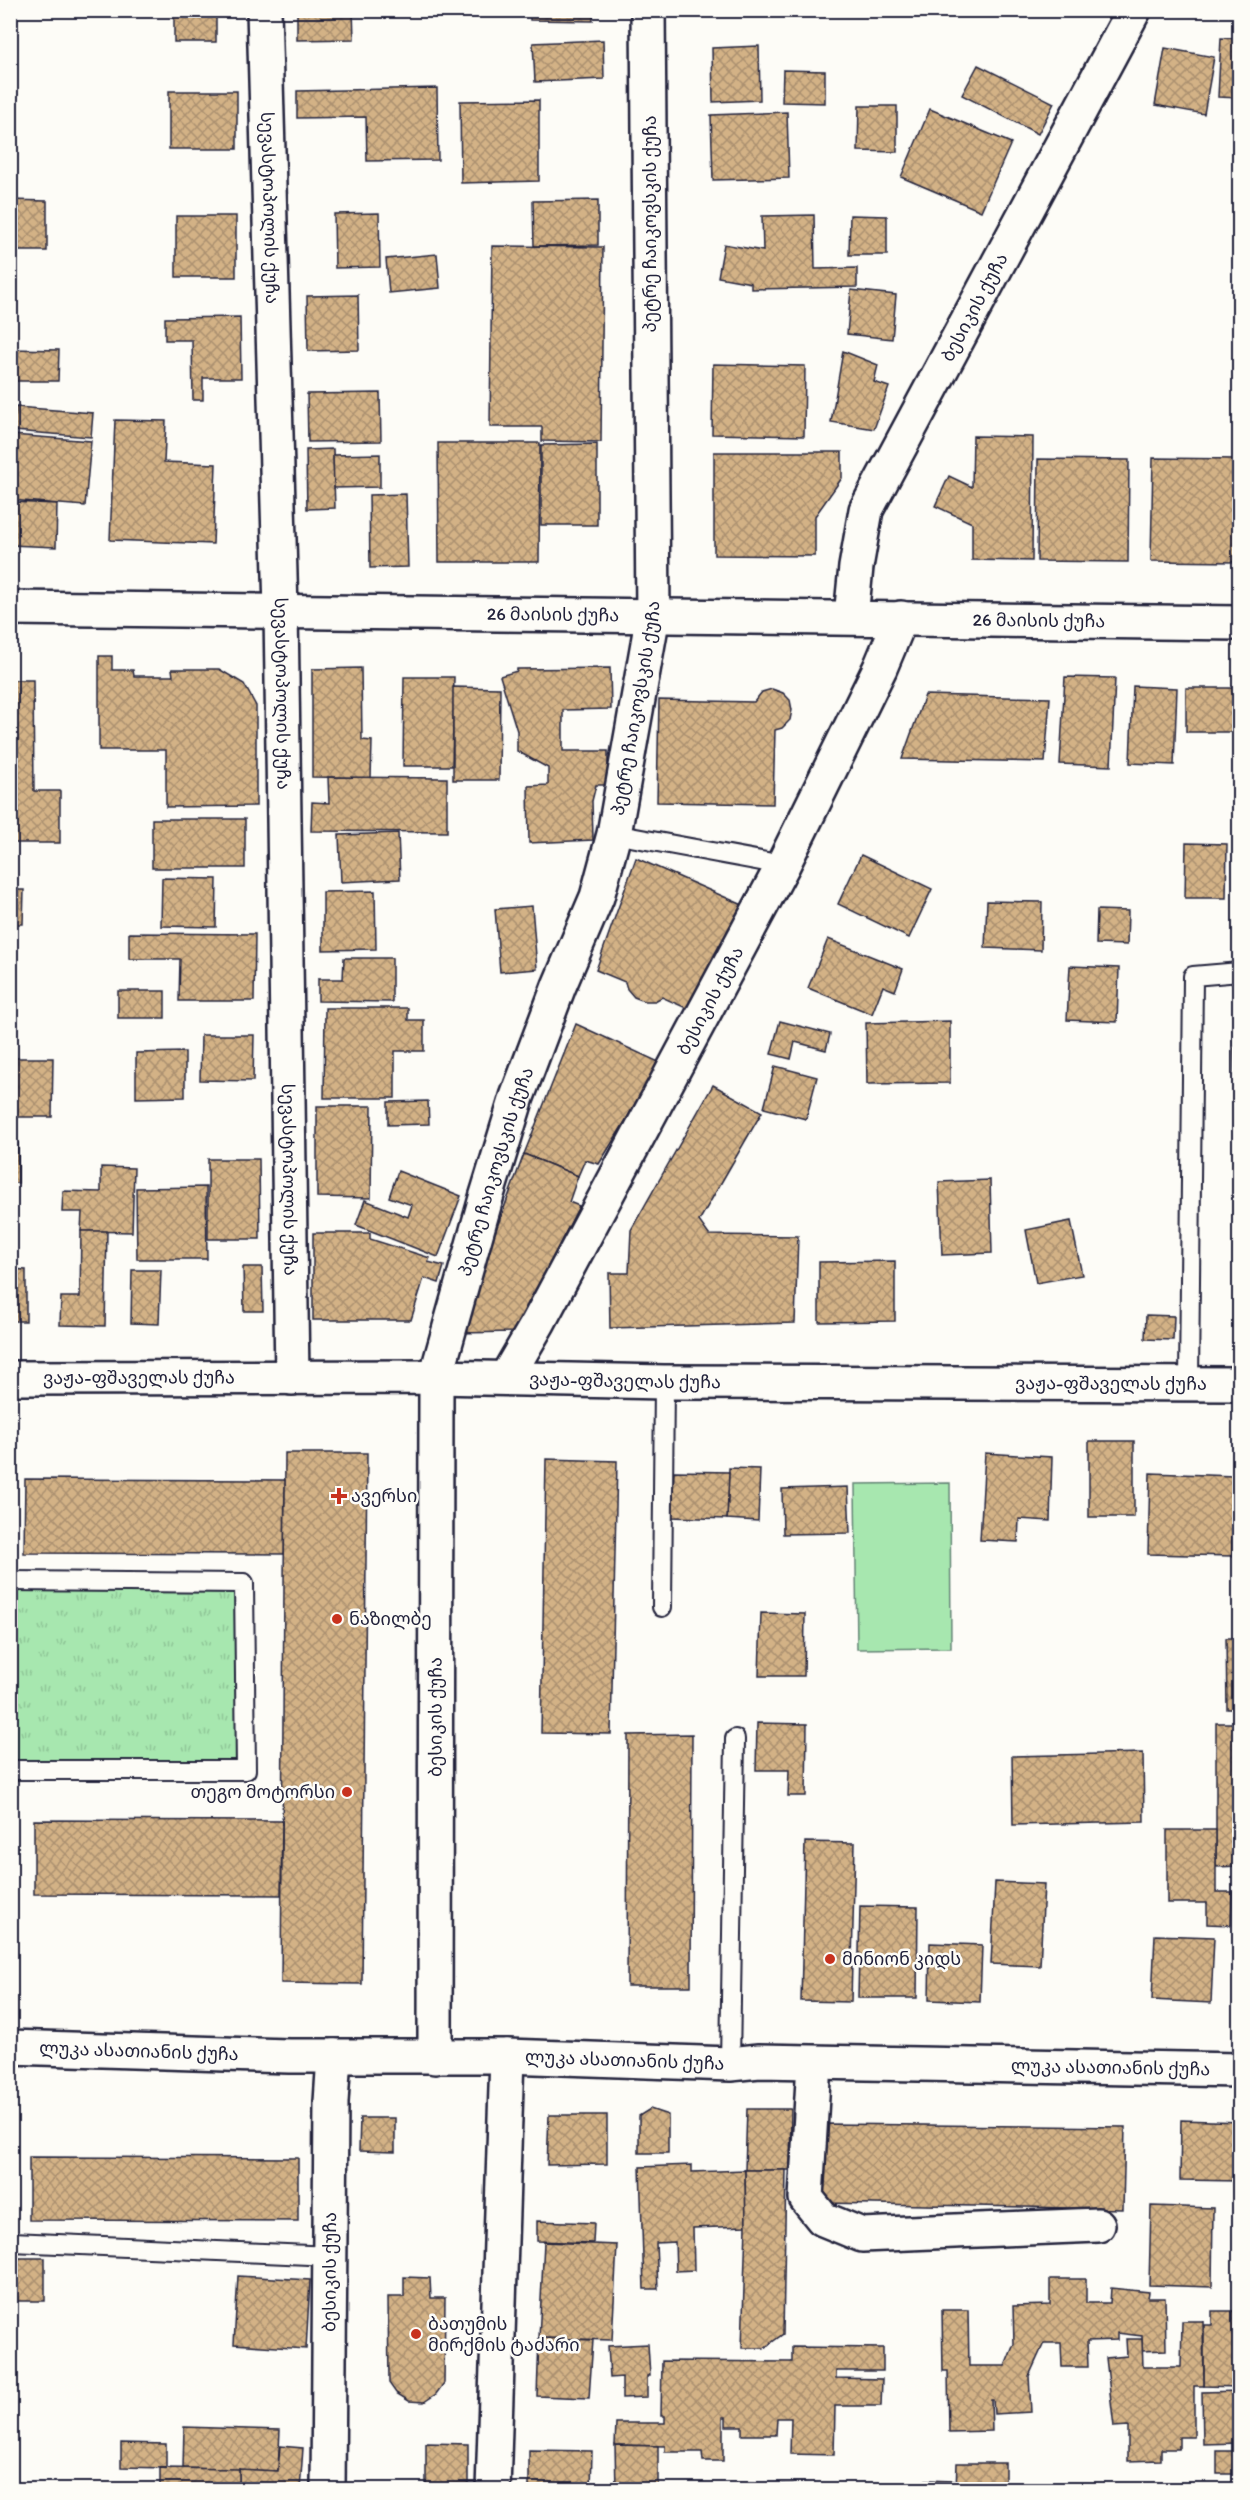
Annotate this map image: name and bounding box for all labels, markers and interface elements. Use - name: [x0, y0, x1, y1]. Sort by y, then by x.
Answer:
- street label: სევასტოპოლის ქუჩა: [256, 112, 283, 304]
- street label: პეტრე ჩაიკოვსკის ქუჩა: [639, 115, 661, 333]
- street label: ბესიკის ქუჩა: [937, 249, 1013, 365]
- street label: სევასტოპოლის ქუჩა: [270, 597, 295, 790]
- street label: პეტრე ჩაიკოვსკის ქუჩა: [607, 601, 665, 817]
- street label: 26 მაისის ქუჩა: [487, 603, 619, 626]
- street label: 26 მაისის ქუჩა: [973, 609, 1105, 632]
- street label: ბესიკის ქუჩა: [672, 943, 748, 1059]
- street label: პეტრე ჩაიკოვსკის ქუჩა: [454, 1064, 538, 1279]
- street label: სევასტოპოლის ქუჩა: [277, 1083, 302, 1276]
- street label: ვაჟა-ფშაველას ქუჩა: [43, 1366, 235, 1389]
- street label: ვაჟა-ფშაველას ქუჩა: [529, 1368, 721, 1393]
- street label: ვაჟა-ფშაველას ქუჩა: [1015, 1372, 1207, 1395]
- place label: ავერსი: [351, 1485, 417, 1507]
- marker: ავერსი: [332, 1489, 346, 1503]
- place label: ნაზილბე: [349, 1608, 432, 1630]
- marker: ნაზილბე: [330, 1612, 344, 1626]
- street label: ბესიკის ქუჩა: [424, 1657, 447, 1777]
- place label: თეგო მოტორსი: [191, 1781, 335, 1803]
- marker: თეგო მოტორსი: [340, 1785, 354, 1799]
- place label: მინიონ კიდს: [842, 1948, 961, 1970]
- marker: მინიონ კიდს: [823, 1952, 837, 1966]
- street label: ლუკა ასათიანის ქუჩა: [39, 2037, 239, 2065]
- street label: ლუკა ასათიანის ქუჩა: [525, 2046, 725, 2075]
- street label: ლუკა ასათიანის ქუჩა: [1011, 2055, 1210, 2080]
- street label: ბესიკის ქუჩა: [318, 2212, 341, 2332]
- place label: ბათუმის მირქმის ტაძარი: [428, 2313, 579, 2356]
- marker: ბათუმის მირქმის ტაძარი: [409, 2327, 423, 2341]

